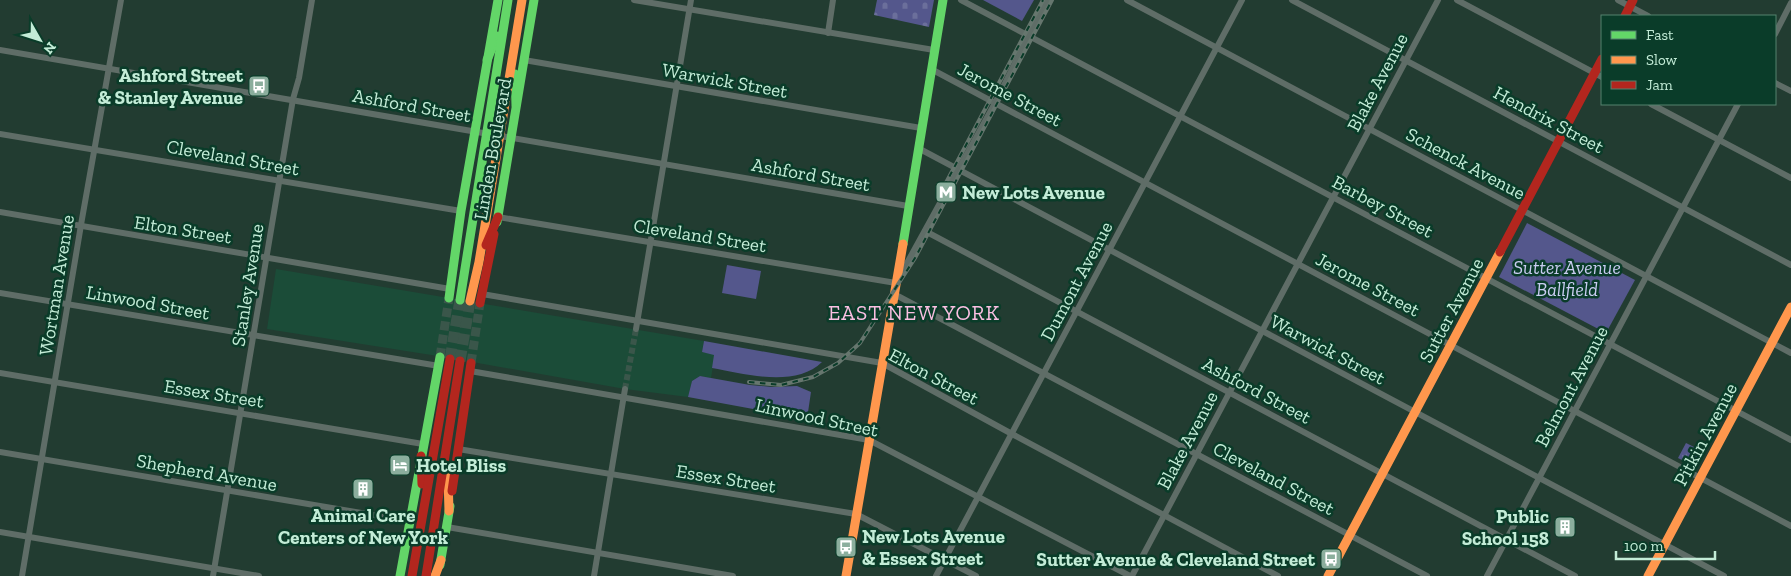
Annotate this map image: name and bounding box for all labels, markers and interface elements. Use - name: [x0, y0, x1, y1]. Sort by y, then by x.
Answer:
- north arrow: [15, 15, 65, 65]
- legend: [1601, 15, 1776, 105]
- text: Fast: [1646, 26, 1674, 44]
- street label: Blake Avenue: [1342, 29, 1413, 135]
- text: N: [40, 38, 60, 58]
- text: Slow: [1646, 51, 1678, 69]
- street label: Jerome Street: [954, 57, 1066, 131]
- street label: Warwick Street: [660, 58, 789, 103]
- place label: Ashford Street & Stanley Avenue: [98, 64, 243, 109]
- bus stop icon: Ashford Street & Stanley Avenue: [247, 74, 271, 98]
- street label: Linden Boulevard: [469, 76, 516, 222]
- text: Jam: [1646, 76, 1673, 94]
- street label: Hendrix Street: [1490, 81, 1608, 158]
- street label: Ashford Street: [351, 84, 473, 127]
- street label: Schenck Avenue: [1402, 122, 1529, 205]
- street label: Cleveland Street: [165, 135, 301, 180]
- street label: Ashford Street: [750, 153, 872, 196]
- street label: Barbey Street: [1328, 170, 1437, 243]
- metro station icon: New Lots Avenue: [934, 180, 958, 204]
- place label: New Lots Avenue: [962, 181, 1105, 204]
- street label: Elton Street: [133, 210, 233, 249]
- street label: Wortman Avenue: [34, 213, 79, 357]
- street label: Cleveland Street: [632, 214, 768, 257]
- street label: Dumont Avenue: [1035, 217, 1118, 345]
- street label: Stanley Avenue: [226, 222, 269, 348]
- street label: Jerome Street: [1312, 247, 1424, 321]
- street label: Sutter Avenue: [1414, 254, 1489, 367]
- park label: Sutter Avenue Ballfield: [1513, 256, 1621, 301]
- street label: Linwood Street: [84, 280, 211, 325]
- district label: EAST NEW YORK: [828, 300, 1000, 325]
- street label: Warwick Street: [1266, 309, 1389, 389]
- street label: Belmont Avenue: [1530, 322, 1613, 451]
- street label: Elton Street: [885, 343, 983, 410]
- street label: Ashford Street: [1198, 352, 1315, 429]
- street label: Essex Street: [162, 374, 265, 413]
- street label: Pitkin Avenue: [1669, 379, 1742, 490]
- street label: Blake Avenue: [1152, 387, 1223, 493]
- street label: Linwood Street: [753, 393, 880, 442]
- street label: Cleveland Street: [1209, 437, 1338, 520]
- street label: Shepherd Avenue: [135, 449, 279, 496]
- hotel icon: Hotel Bliss: [388, 453, 412, 477]
- place label: Hotel Bliss: [416, 454, 506, 477]
- street label: Essex Street: [674, 459, 777, 498]
- building icon: Animal Care Centers of New York: [351, 477, 375, 501]
- place label: Animal Care Centers of New York: [278, 504, 448, 549]
- place label: Public School 158: [1462, 505, 1549, 550]
- building icon: Public School 158: [1553, 515, 1577, 539]
- place label: New Lots Avenue & Essex Street: [862, 525, 1005, 570]
- scale bar: [1616, 528, 1715, 560]
- bus stop icon: New Lots Avenue & Essex Street: [834, 535, 858, 559]
- text: 100 m: [1624, 537, 1663, 555]
- bus stop icon: Sutter Avenue & Cleveland Street: [1319, 547, 1343, 571]
- place label: Sutter Avenue & Cleveland Street: [1036, 548, 1315, 571]

